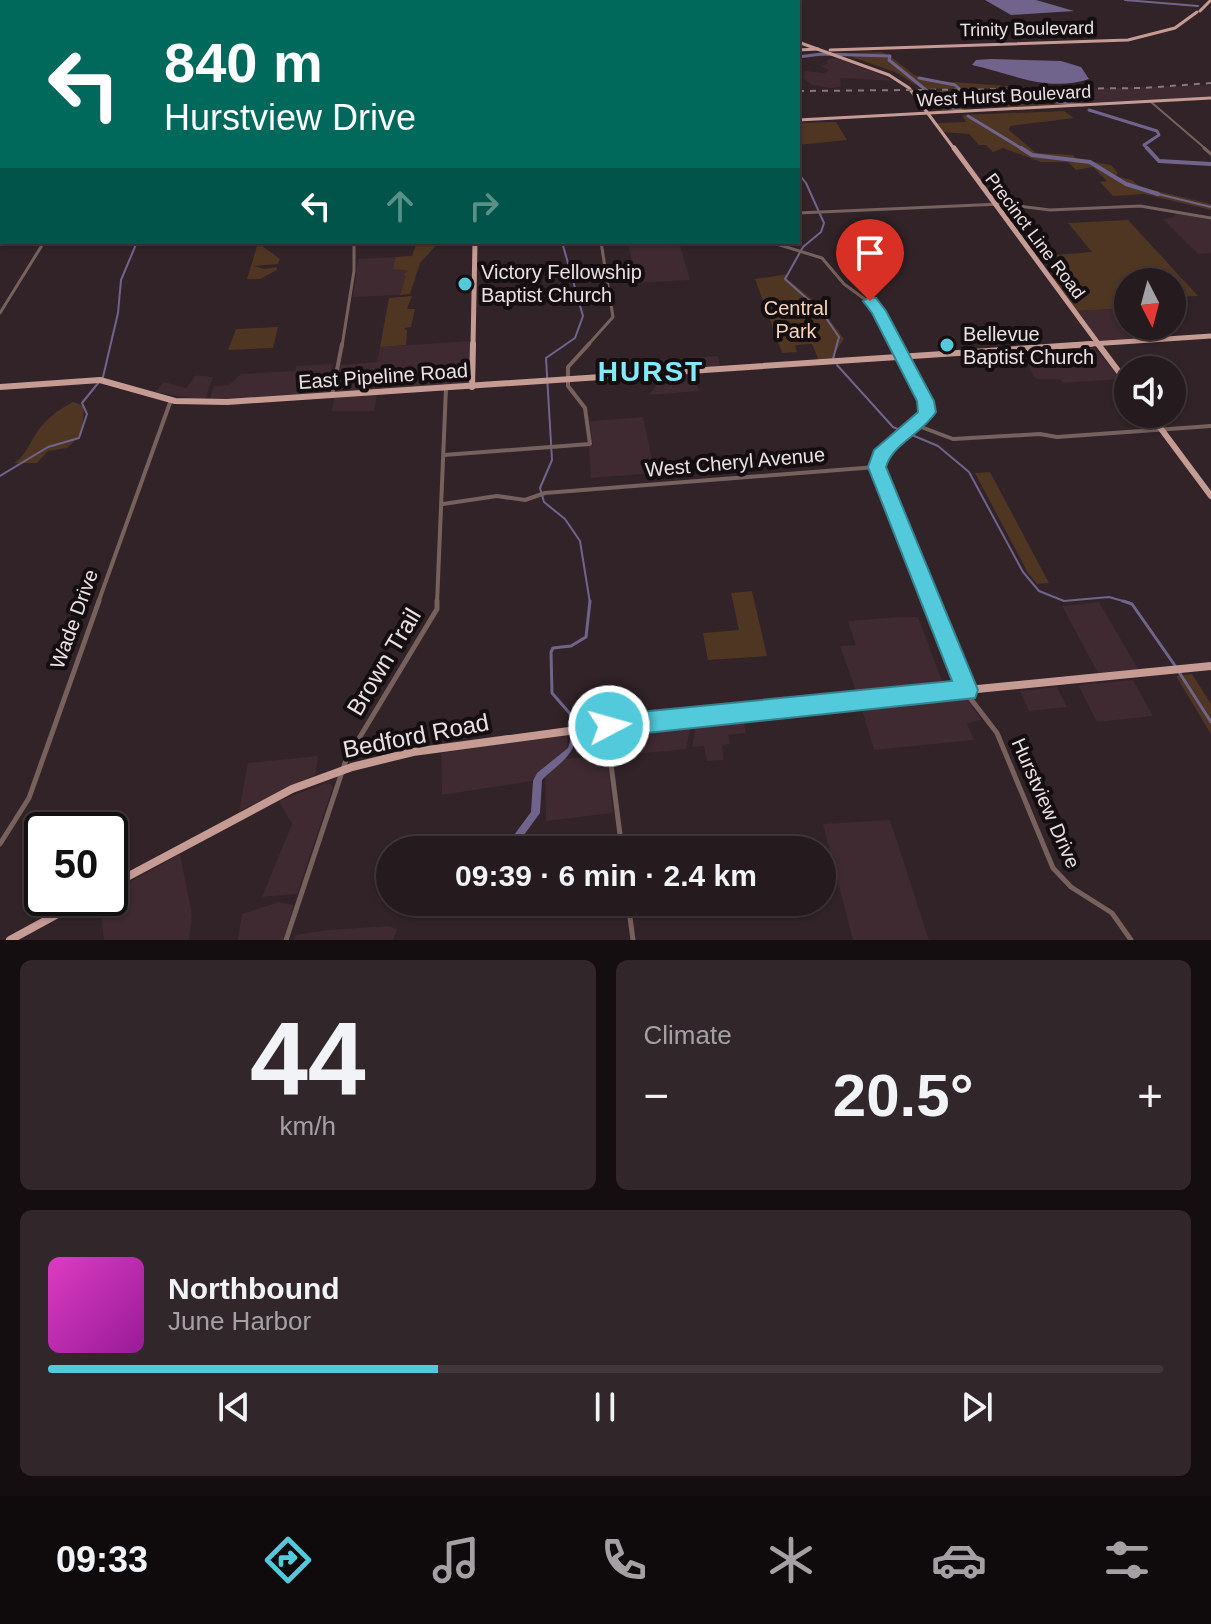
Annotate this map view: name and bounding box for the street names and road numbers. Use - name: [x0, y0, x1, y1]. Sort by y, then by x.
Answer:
- street label: Trinity Boulevard: [960, 18, 1094, 40]
- street label: West Hurst Boulevard: [916, 81, 1092, 111]
- street label: Precinct Line Road: [981, 169, 1089, 303]
- street label: East Pipeline Road: [297, 359, 469, 393]
- street label: West Cheryl Avenue: [644, 443, 826, 481]
- street label: Wade Drive: [46, 566, 102, 672]
- street label: Brown Trail: [341, 603, 426, 720]
- street label: Bedford Road: [341, 708, 491, 763]
- street label: Hurstview Drive: [1007, 735, 1085, 871]

